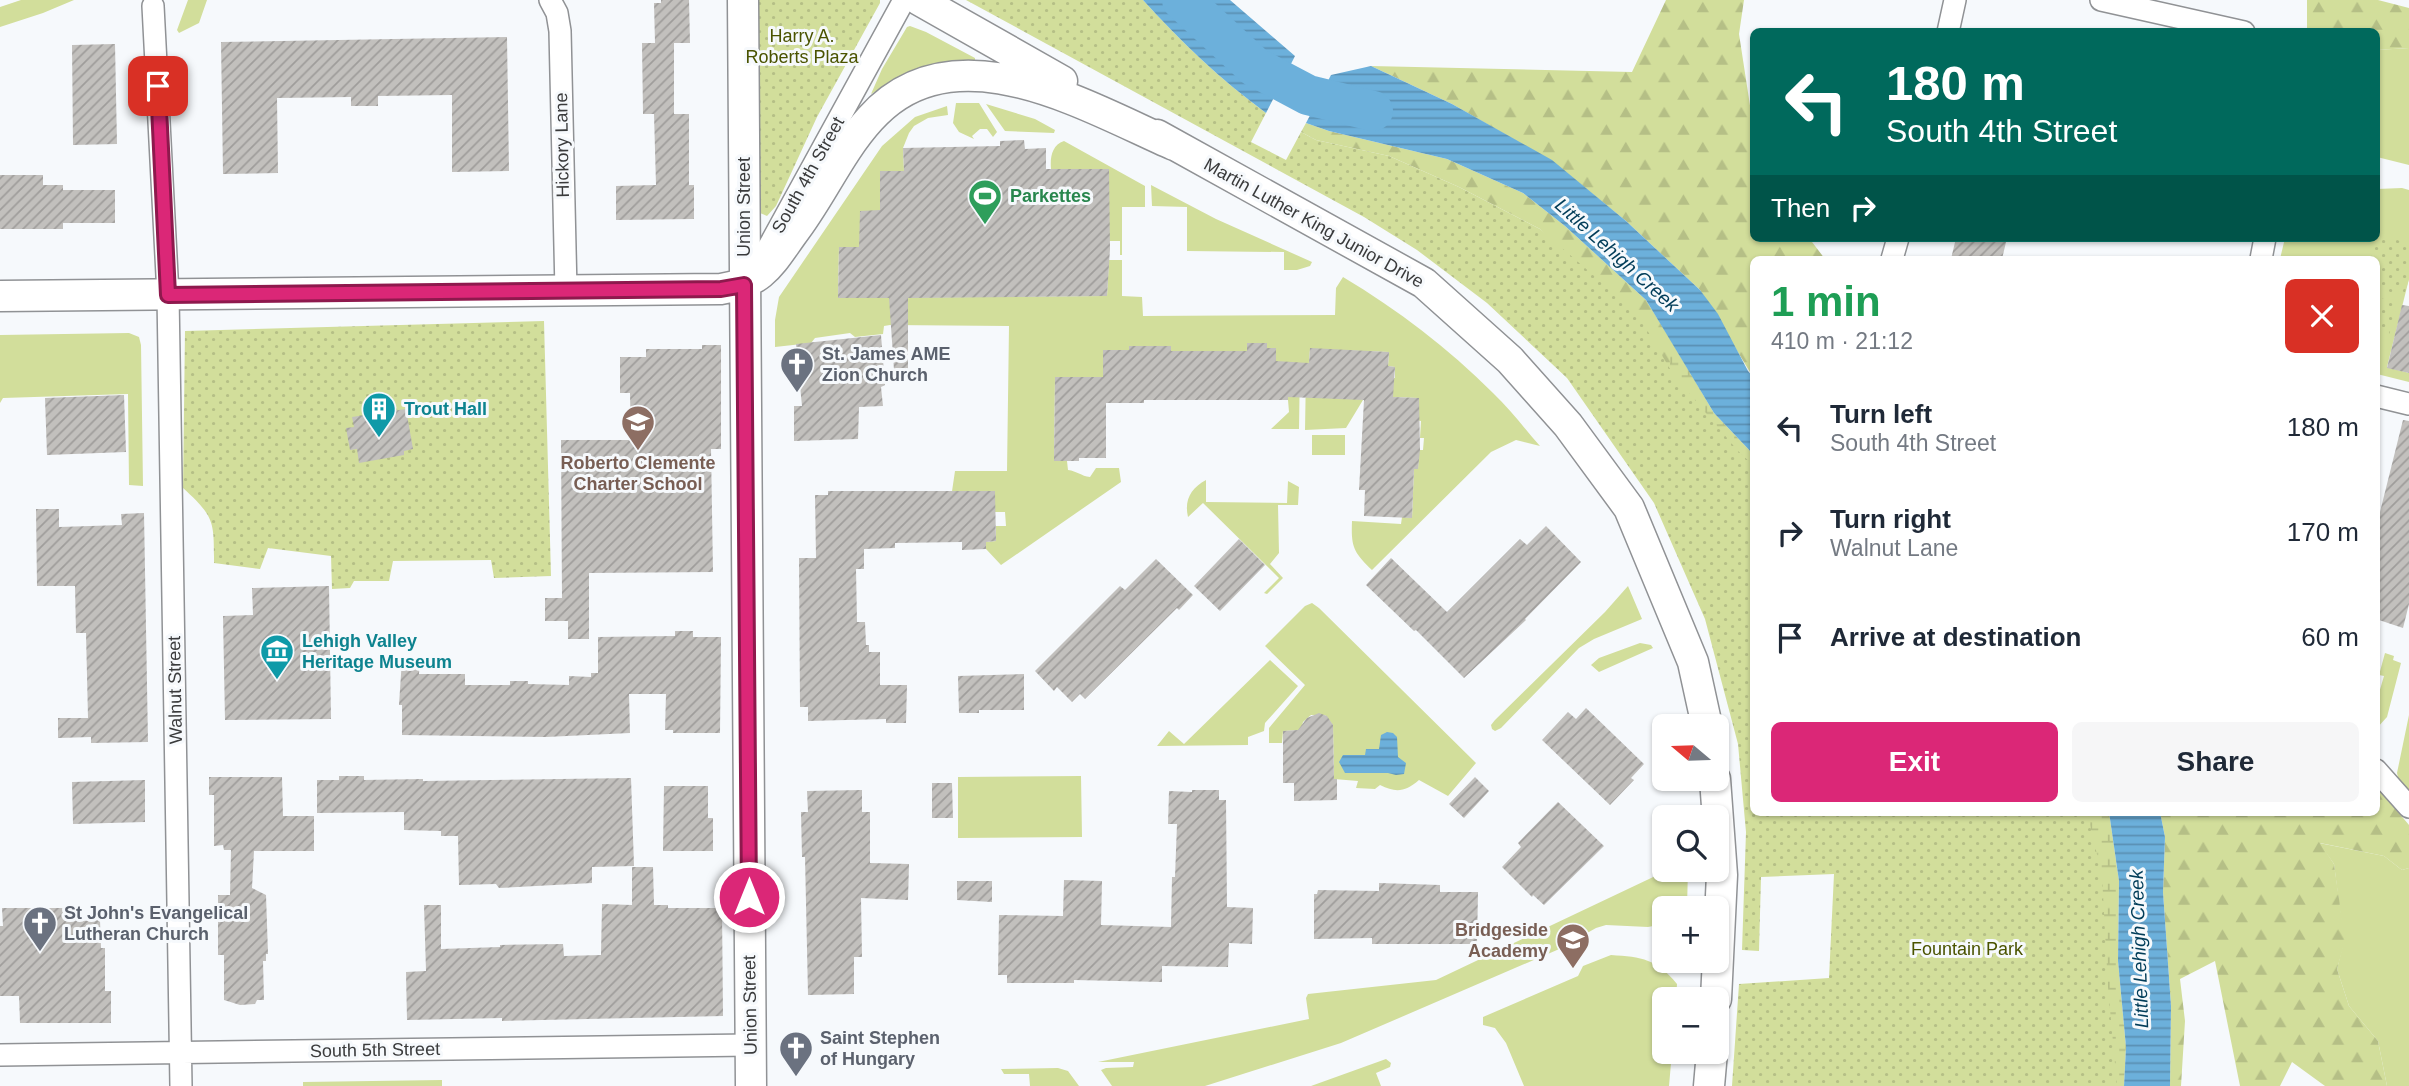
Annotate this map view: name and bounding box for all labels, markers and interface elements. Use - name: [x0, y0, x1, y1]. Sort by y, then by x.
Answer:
- park label: Harry A. Roberts Plaza: [745, 26, 860, 67]
- pin: [128, 56, 188, 116]
- icon: left: [1771, 56, 1862, 147]
- text: 180 m: [1886, 56, 2025, 110]
- icon: arrive: [139, 67, 177, 105]
- street label: Hickory Lane: [551, 92, 573, 198]
- street label: South 4th Street: [768, 113, 848, 237]
- text: South 4th Street: [1886, 113, 2117, 149]
- street label: Martin Luther King Junior Drive: [1201, 154, 1427, 292]
- street label: Union Street: [734, 157, 754, 257]
- sports icon: Parkettes: [966, 177, 1004, 226]
- place label: Parkettes: [1010, 186, 1091, 206]
- icon: right: [1844, 189, 1882, 227]
- text: Then: [1771, 193, 1830, 223]
- water label: Little Lehigh Creek: [1551, 194, 1684, 317]
- text: 1 min: [1771, 278, 1881, 325]
- button: close: [2285, 279, 2359, 353]
- text: 410 m · 21:12: [1771, 328, 1913, 354]
- place label: St. James AME Zion Church: [822, 344, 950, 385]
- church icon: St. James AME Zion Church: [778, 345, 816, 394]
- building icon: Trout Hall: [360, 390, 398, 439]
- place label: Trout Hall: [404, 399, 487, 419]
- text: Turn left: [1830, 399, 1932, 429]
- school or university icon: Roberto Clemente Charter School: [619, 403, 657, 452]
- icon: left: [1771, 409, 1809, 447]
- text: 180 m: [2287, 412, 2359, 442]
- text: South 4th Street: [1830, 430, 1996, 456]
- place label: Roberto Clemente Charter School: [560, 453, 716, 494]
- text: Turn right: [1830, 504, 1951, 534]
- icon: right: [1771, 514, 1809, 552]
- text: 170 m: [2287, 517, 2359, 547]
- text: Walnut Lane: [1830, 535, 1958, 561]
- icon: arrive: [1771, 619, 1809, 657]
- text: Arrive at destination: [1830, 622, 2081, 652]
- text: 60 m: [2301, 622, 2359, 652]
- place label: Lehigh Valley Heritage Museum: [302, 631, 452, 672]
- museum icon: Lehigh Valley Heritage Museum: [258, 632, 296, 681]
- street label: Walnut Street: [164, 636, 186, 744]
- north arrow: [1652, 714, 1729, 791]
- map controls: [1652, 714, 1729, 1064]
- button: Exit: [1771, 722, 2058, 802]
- button: Share: [2072, 722, 2359, 802]
- button: search: [1652, 805, 1729, 882]
- position arrow: [712, 860, 786, 934]
- water label: Little Lehigh Creek: [2126, 868, 2152, 1029]
- button: +: [1652, 896, 1729, 973]
- place label: St John's Evangelical Lutheran Church: [64, 903, 248, 944]
- church icon: St John's Evangelical Lutheran Church: [21, 904, 59, 953]
- place label: Bridgeside Academy: [1455, 920, 1548, 961]
- school or university icon: Bridgeside Academy: [1554, 921, 1592, 970]
- park label: Fountain Park: [1911, 939, 2024, 959]
- street label: Union Street: [739, 955, 761, 1055]
- button: −: [1652, 987, 1729, 1064]
- place label: Saint Stephen of Hungary: [820, 1028, 940, 1069]
- church icon: Saint Stephen of Hungary: [777, 1029, 815, 1078]
- street label: South 5th Street: [310, 1039, 440, 1061]

